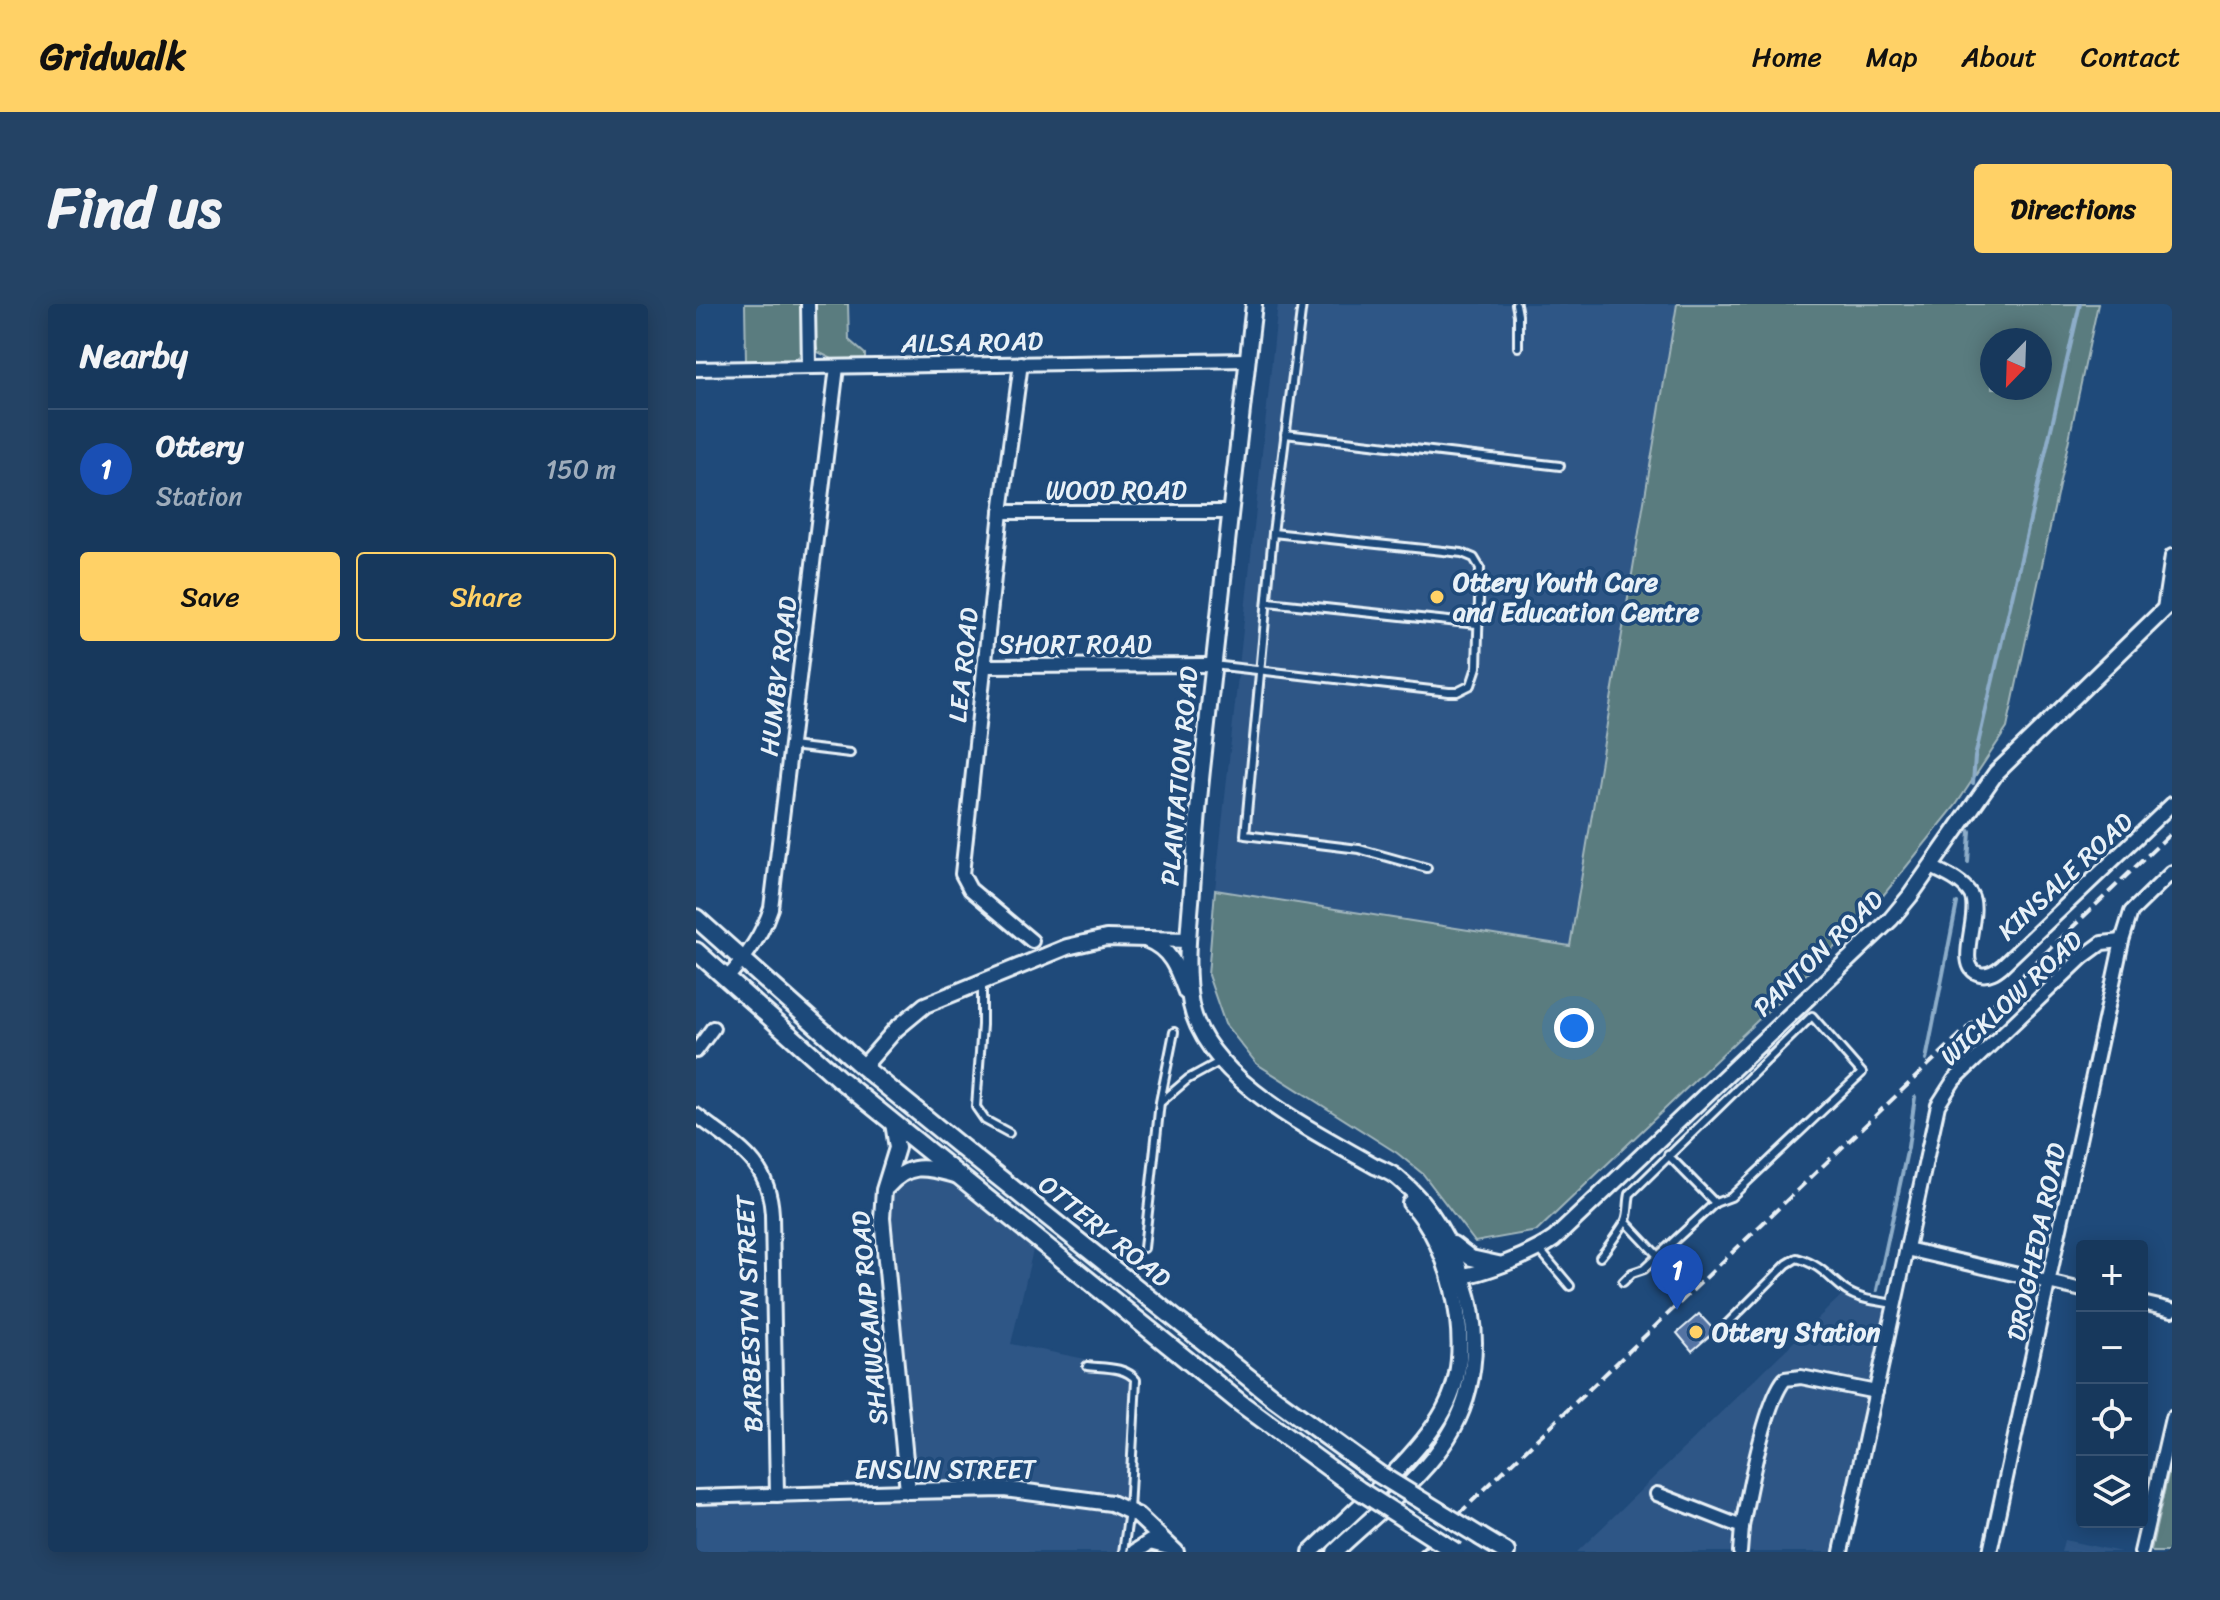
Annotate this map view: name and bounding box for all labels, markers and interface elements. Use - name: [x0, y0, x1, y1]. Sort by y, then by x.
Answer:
- text: Gridwalk: [40, 23, 186, 90]
- text: Home: [1752, 32, 1822, 81]
- text: Map: [1866, 32, 1917, 81]
- text: About: [1961, 32, 2037, 81]
- text: Contact: [2081, 32, 2180, 81]
- text: Find us: [48, 159, 221, 258]
- button: Directions: [1974, 164, 2172, 253]
- street label: AILSA ROAD: [900, 318, 1044, 366]
- text: Nearby: [80, 326, 188, 386]
- north arrow: [1980, 328, 2052, 400]
- text: Ottery: [156, 419, 244, 473]
- text: 1: [100, 446, 112, 492]
- text: 150 m: [546, 446, 616, 492]
- street label: WOOD ROAD: [1046, 467, 1187, 513]
- text: Station: [156, 473, 242, 519]
- button: Save: [80, 552, 340, 641]
- button: Share: [356, 552, 616, 641]
- place label: Ottery Youth Care and Education Centre: [1452, 559, 1700, 635]
- marker: Ottery Youth Care and Education Centre: [1428, 588, 1446, 606]
- street label: HUMBY ROAD: [745, 593, 811, 759]
- street label: LEA ROAD: [934, 605, 992, 725]
- street label: SHORT ROAD: [998, 621, 1152, 667]
- street label: PLANTATION ROAD: [1146, 664, 1212, 888]
- street label: KINSALE ROAD: [1986, 800, 2144, 952]
- street label: PANTON ROAD: [1741, 878, 1895, 1028]
- street label: WICKLOW ROAD: [1928, 918, 2094, 1077]
- your location: [1554, 1008, 1594, 1048]
- street label: DROGHEDA ROAD: [1993, 1138, 2080, 1345]
- street label: OTTERY ROAD: [1028, 1162, 1183, 1300]
- street label: BARBESTYN STREET: [722, 1192, 776, 1433]
- street label: SHAWCAMP ROAD: [837, 1209, 901, 1427]
- map controls: [2076, 1240, 2148, 1528]
- button: +: [2076, 1240, 2148, 1312]
- pin: 1: [1651, 1244, 1703, 1310]
- place label: Ottery Station: [1712, 1309, 1880, 1355]
- button: −: [2076, 1312, 2148, 1384]
- marker: Ottery Station: [1687, 1323, 1705, 1341]
- button: locate: [2076, 1384, 2148, 1456]
- street label: ENSLIN STREET: [854, 1446, 1038, 1492]
- button: layers: [2076, 1456, 2148, 1528]

